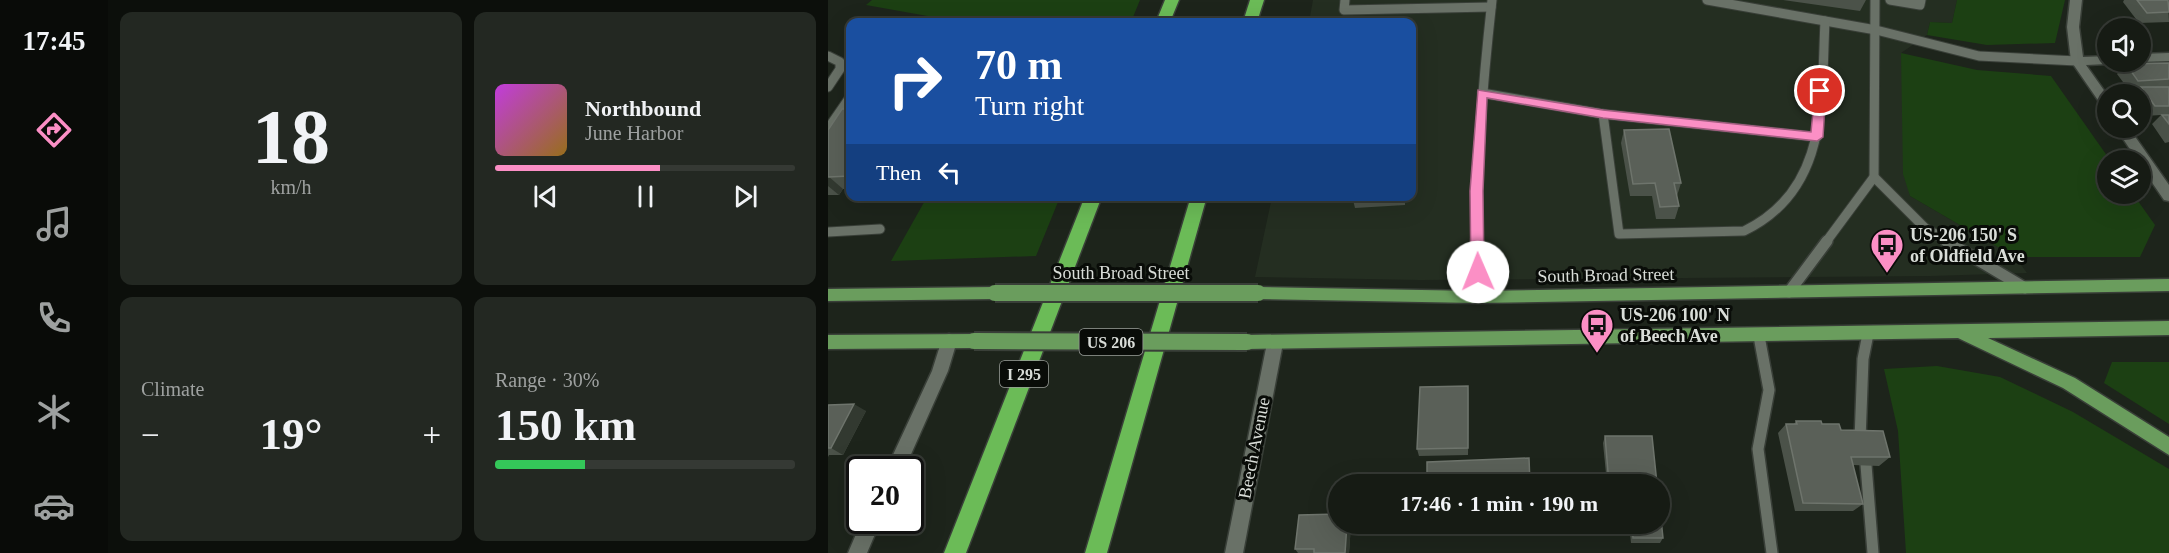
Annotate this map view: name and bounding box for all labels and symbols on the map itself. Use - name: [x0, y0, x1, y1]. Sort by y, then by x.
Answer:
- pin: [1794, 65, 1845, 116]
- place label: US-206 150' S of Oldfield Ave: [1910, 225, 2025, 266]
- bus stop icon: US-206 150' S of Oldfield Ave: [1869, 227, 1905, 274]
- position arrow: [1446, 240, 1510, 304]
- street label: South Broad Street: [1053, 263, 1190, 283]
- street label: South Broad Street: [1537, 264, 1675, 286]
- place label: US-206 100' N of Beech Ave: [1620, 305, 1730, 346]
- bus stop icon: US-206 100' N of Beech Ave: [1579, 307, 1615, 354]
- road number: US 206: [1080, 329, 1142, 355]
- road number: I 295: [1000, 361, 1048, 387]
- street label: Beech Avenue: [1234, 395, 1274, 501]
- speed limit sign: 20: [846, 456, 924, 534]

